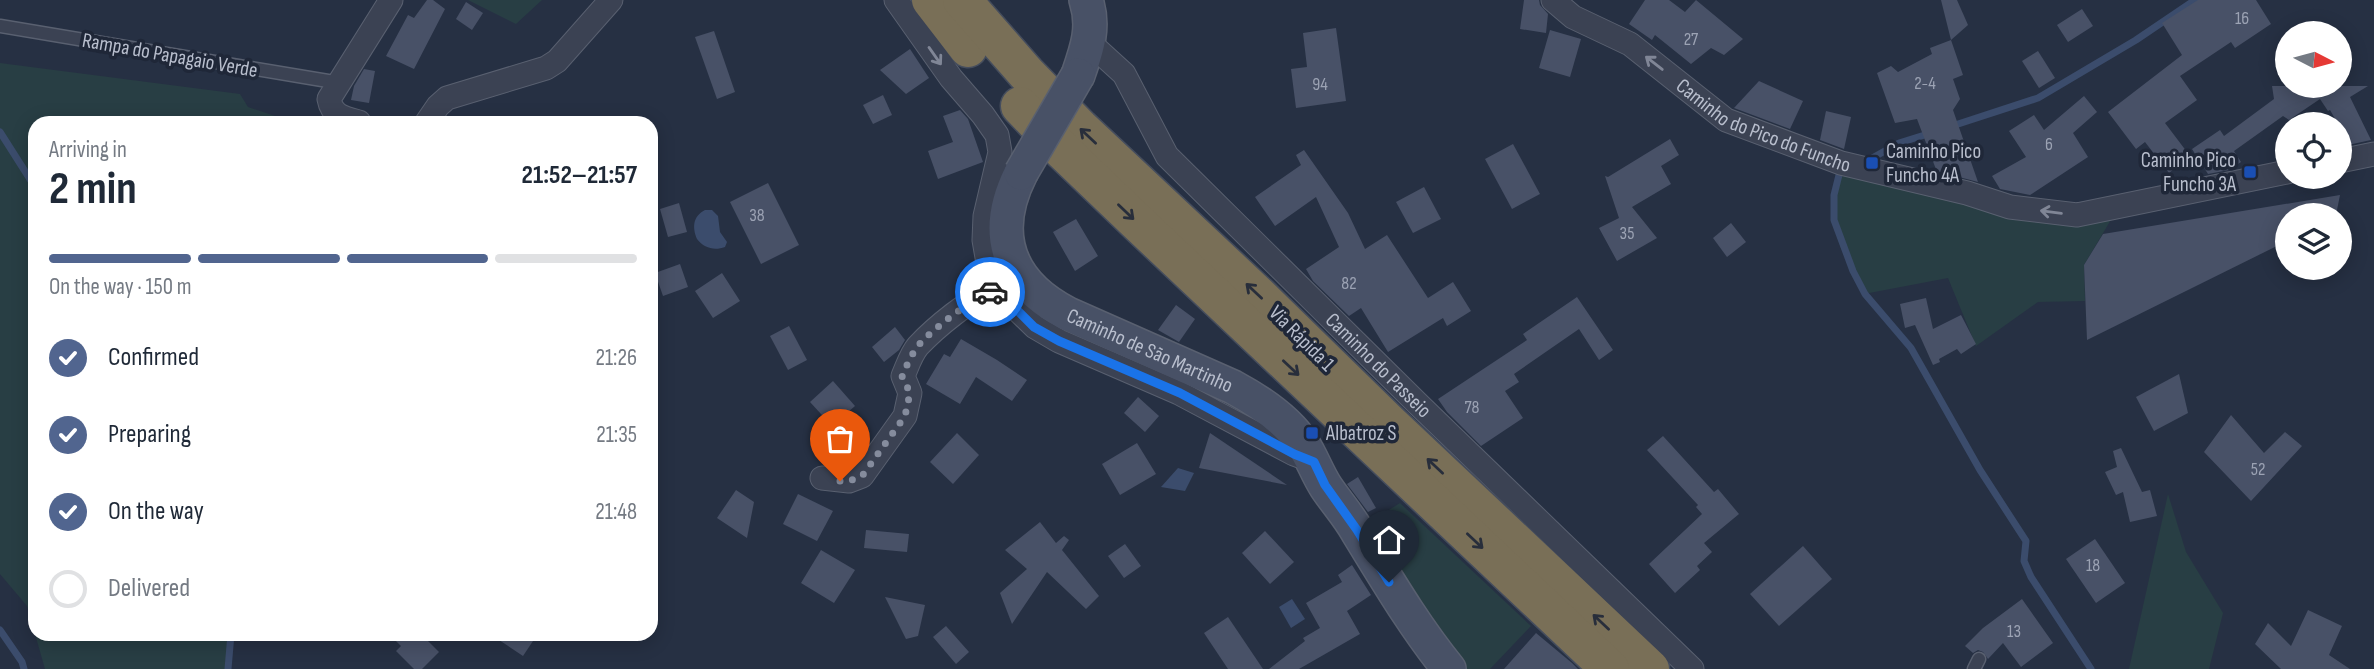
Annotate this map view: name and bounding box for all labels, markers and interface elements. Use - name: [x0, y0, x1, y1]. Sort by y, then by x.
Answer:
- house number: 16: [2235, 8, 2249, 29]
- north arrow: [2275, 21, 2352, 98]
- map controls: [2275, 21, 2352, 280]
- street label: Rampa do Papagaio Verde: [80, 28, 260, 83]
- house number: 27: [1684, 29, 1699, 50]
- one-way arrow: [928, 46, 942, 65]
- one-way arrow: [1645, 55, 1663, 71]
- street label: Caminho do Pico do Funcho: [1671, 73, 1853, 178]
- house number: 2-4: [1914, 73, 1936, 94]
- house number: 94: [1312, 74, 1328, 95]
- button: locate: [2275, 112, 2352, 189]
- one-way arrow: [1079, 128, 1097, 144]
- house number: 6: [2045, 134, 2053, 155]
- text: Arriving in: [49, 136, 127, 164]
- place label: Caminho Pico Funcho 4A: [1886, 139, 1981, 188]
- place label: Caminho Pico Funcho 3A: [2141, 148, 2237, 197]
- marker: Caminho Pico Funcho 4A: [1864, 155, 1880, 171]
- text: 21:52–21:57: [522, 160, 637, 191]
- text: 2 min: [49, 162, 137, 217]
- marker: Caminho Pico Funcho 3A: [2242, 164, 2258, 180]
- one-way arrow: [1118, 203, 1135, 220]
- button: layers: [2275, 203, 2352, 280]
- house number: 38: [749, 205, 765, 226]
- one-way arrow: [2040, 206, 2063, 219]
- house number: 35: [1620, 223, 1634, 244]
- courier: [955, 257, 1025, 327]
- text: On the way · 150 m: [49, 273, 192, 301]
- icon: car: [971, 273, 1009, 311]
- house number: 82: [1341, 273, 1357, 294]
- one-way arrow: [1246, 282, 1263, 299]
- street label: Via Rápida 1: [1264, 300, 1340, 377]
- street label: Caminho de São Martinho: [1063, 303, 1237, 398]
- street label: Caminho do Passeio: [1320, 308, 1436, 423]
- icon: check: [49, 339, 87, 377]
- text: Confirmed: [108, 342, 199, 373]
- text: 21:26: [596, 344, 637, 372]
- one-way arrow: [1283, 360, 1300, 377]
- house number: 78: [1464, 397, 1480, 418]
- pin: [810, 409, 870, 481]
- icon: check: [49, 416, 87, 454]
- text: Preparing: [108, 419, 191, 450]
- icon: bag: [821, 420, 859, 458]
- text: 21:35: [596, 421, 637, 449]
- place label: Albatroz S: [1325, 421, 1396, 446]
- marker: Albatroz S: [1304, 425, 1320, 441]
- one-way arrow: [1427, 458, 1444, 475]
- house number: 52: [2251, 459, 2265, 480]
- icon: check: [49, 493, 87, 531]
- text: On the way: [108, 496, 204, 527]
- text: 21:48: [595, 498, 637, 526]
- pin: [1359, 510, 1419, 582]
- icon: home: [1370, 521, 1408, 559]
- one-way arrow: [1466, 533, 1483, 550]
- house number: 18: [2086, 555, 2100, 576]
- text: Delivered: [108, 573, 190, 604]
- one-way arrow: [1592, 614, 1610, 630]
- house number: 13: [2007, 621, 2021, 642]

